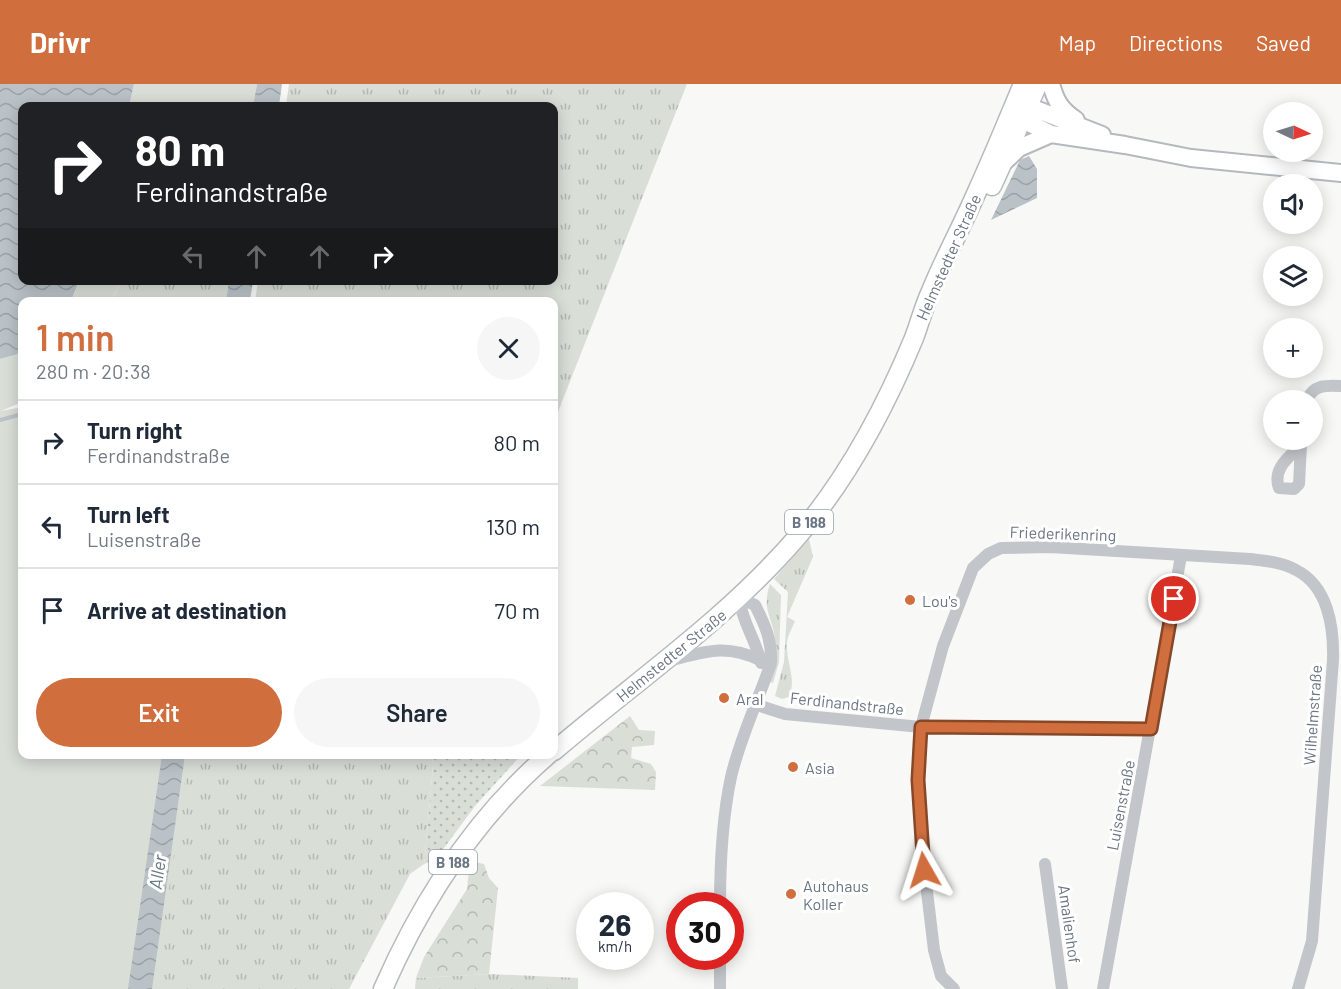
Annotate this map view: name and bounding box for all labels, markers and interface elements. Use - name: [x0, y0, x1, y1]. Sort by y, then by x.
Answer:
- text: Drivr: [30, 25, 90, 59]
- text: Map: [1059, 30, 1096, 55]
- text: Directions: [1129, 30, 1223, 55]
- text: Saved: [1256, 30, 1311, 55]
- north arrow: [1263, 102, 1323, 162]
- map controls: [1263, 102, 1323, 450]
- text: 80 m: [135, 124, 225, 174]
- icon: right: [36, 126, 114, 204]
- button: sound: [1263, 174, 1323, 234]
- text: Ferdinandstraße: [135, 175, 328, 207]
- street label: Helmstedter Straße: [912, 191, 984, 323]
- icon: left: [177, 240, 210, 273]
- icon: ahead: [240, 240, 273, 273]
- icon: ahead: [303, 240, 336, 273]
- icon: right: [366, 240, 399, 273]
- button: layers: [1263, 246, 1323, 306]
- text: 1 min: [36, 315, 115, 358]
- button: close: [477, 317, 540, 380]
- button: +: [1263, 318, 1323, 378]
- text: 280 m · 20:38: [36, 359, 151, 383]
- button: −: [1263, 390, 1323, 450]
- text: Turn right: [87, 417, 182, 443]
- icon: right: [36, 426, 69, 459]
- text: 80 m: [494, 429, 540, 455]
- text: Ferdinandstraße: [87, 443, 230, 467]
- text: Turn left: [87, 501, 170, 527]
- icon: left: [36, 510, 69, 543]
- road number: B 188: [785, 510, 833, 534]
- text: 130 m: [486, 513, 540, 539]
- street label: Friederikenring: [1009, 522, 1117, 544]
- text: Luisenstraße: [87, 527, 201, 551]
- pin: [1148, 573, 1199, 624]
- icon: arrive: [1157, 582, 1190, 615]
- place label: Lou's: [922, 591, 958, 610]
- marker: Lou's: [903, 593, 917, 607]
- icon: arrive: [36, 594, 69, 627]
- text: Arrive at destination: [87, 597, 286, 623]
- text: 70 m: [495, 597, 540, 623]
- street label: Helmstedter Straße: [612, 605, 730, 705]
- street label: Wilhelmstraße: [1299, 664, 1325, 766]
- button: Exit: [36, 678, 282, 747]
- button: Share: [294, 678, 540, 747]
- street label: Ferdinandstraße: [789, 688, 905, 718]
- place label: Aral: [736, 689, 763, 708]
- marker: Aral: [717, 691, 731, 705]
- place label: Asia: [805, 758, 835, 777]
- street label: Luisenstraße: [1102, 758, 1138, 852]
- marker: Asia: [786, 760, 800, 774]
- position arrow: [892, 838, 956, 902]
- road number: B 188: [429, 850, 477, 874]
- water label: Aller: [144, 853, 170, 891]
- place label: Autohaus Koller: [803, 876, 869, 913]
- street label: Amalienhof: [1055, 884, 1085, 965]
- marker: Autohaus Koller: [784, 887, 798, 901]
- speed limit sign: 30: [666, 892, 744, 970]
- text: 26: [599, 906, 631, 942]
- text: km/h: [598, 937, 632, 955]

